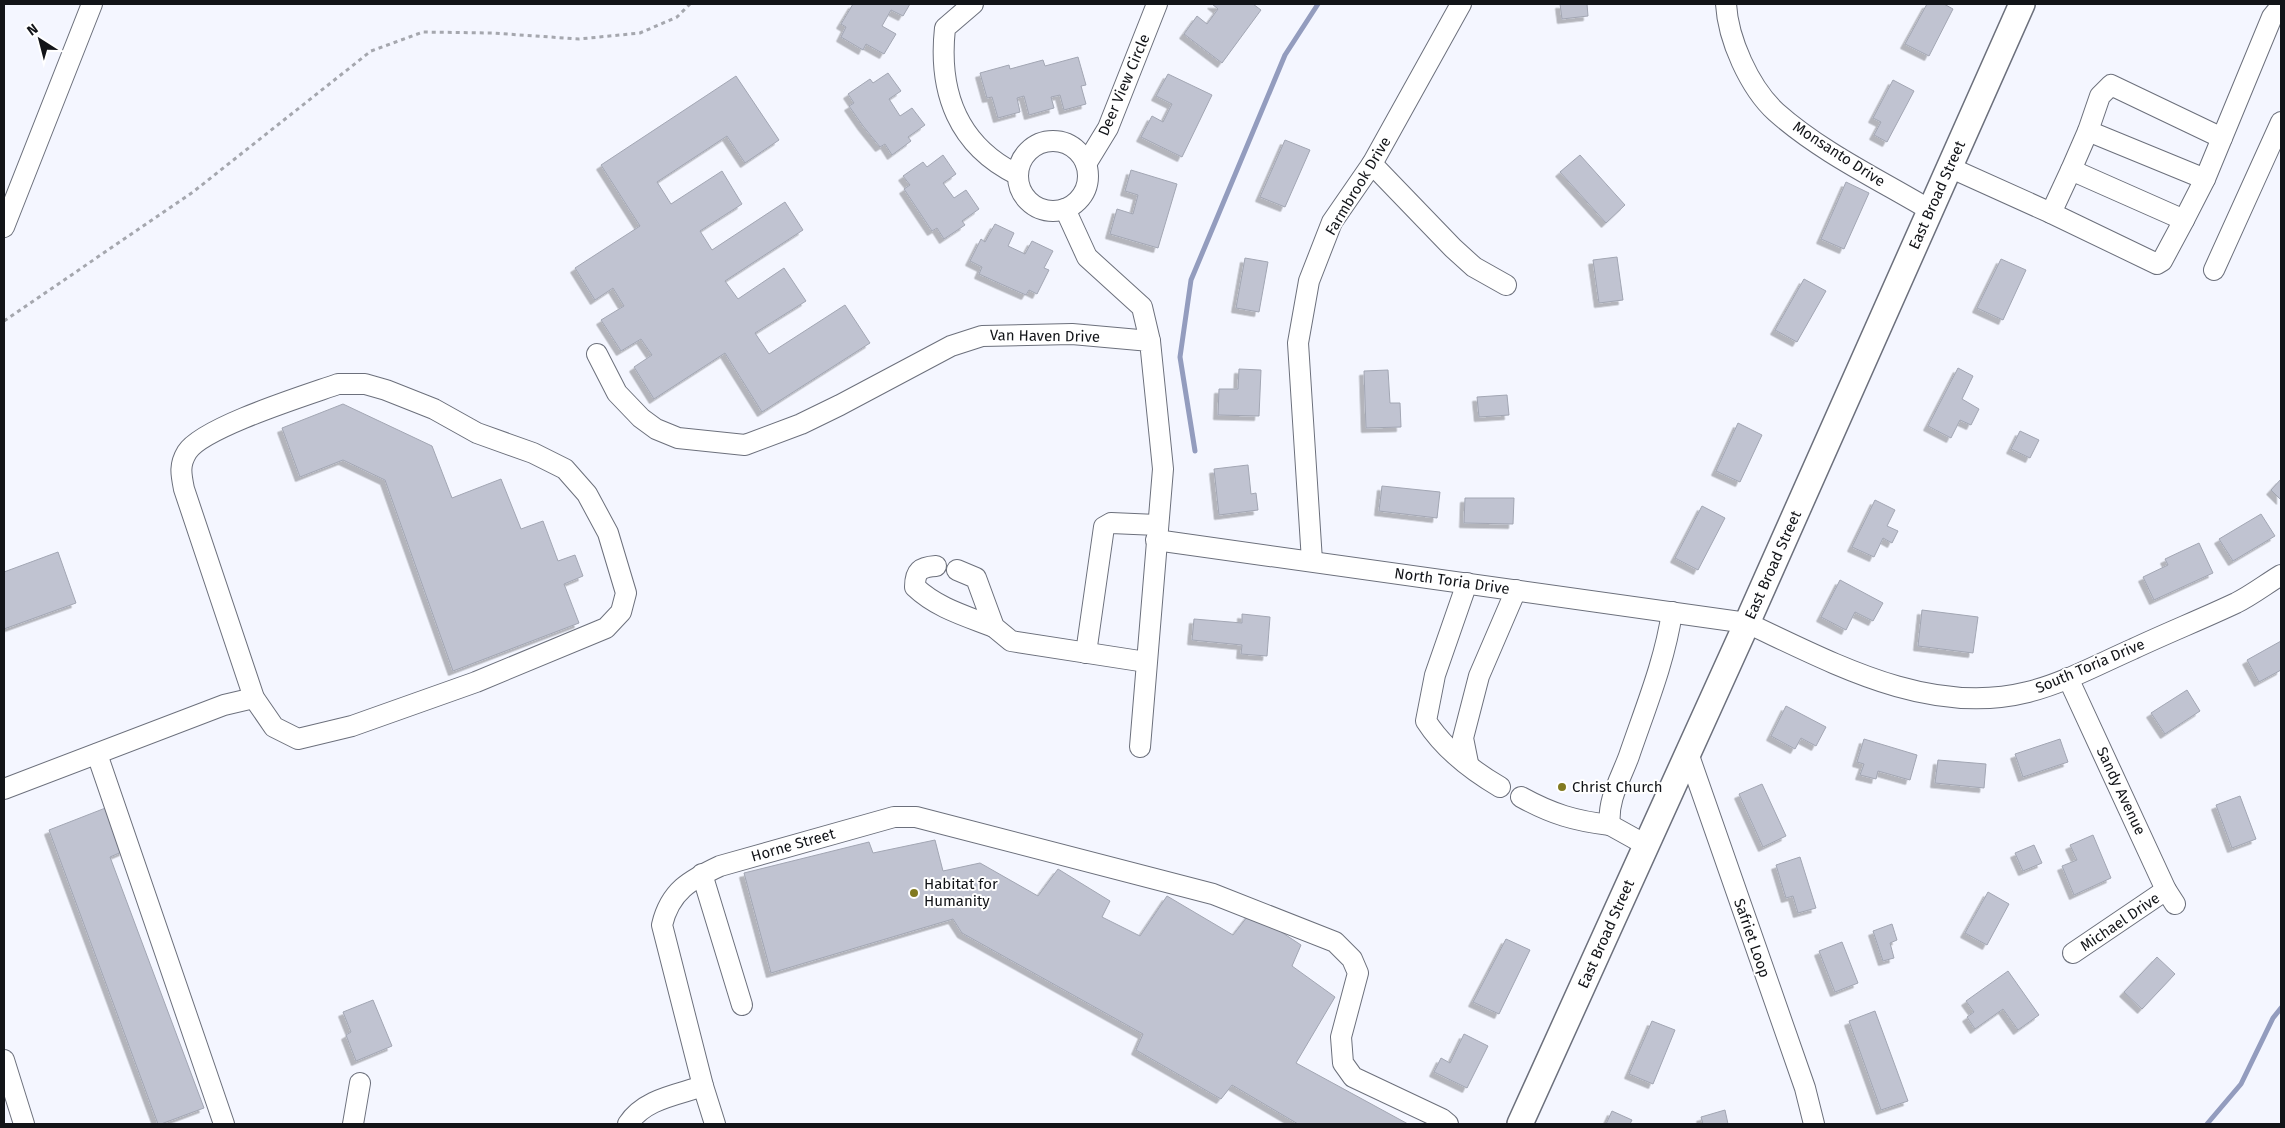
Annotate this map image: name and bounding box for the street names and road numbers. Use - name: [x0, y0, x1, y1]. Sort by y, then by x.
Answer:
- street label: Deer View Circle: [1094, 31, 1154, 139]
- street label: Monsanto Drive: [1790, 118, 1888, 190]
- street label: Farmbrook Drive: [1321, 133, 1395, 239]
- street label: East Broad Street: [1905, 137, 1969, 252]
- street label: Van Haven Drive: [990, 326, 1100, 346]
- street label: East Broad Street: [1741, 507, 1805, 622]
- street label: North Toria Drive: [1393, 564, 1511, 598]
- street label: South Toria Drive: [2033, 635, 2147, 697]
- street label: Sandy Avenue: [2093, 744, 2149, 838]
- street label: Horne Street: [749, 824, 838, 866]
- street label: East Broad Street: [1574, 876, 1638, 991]
- street label: Michael Drive: [2077, 889, 2163, 955]
- street label: Safriet Loop: [1730, 896, 1774, 980]

